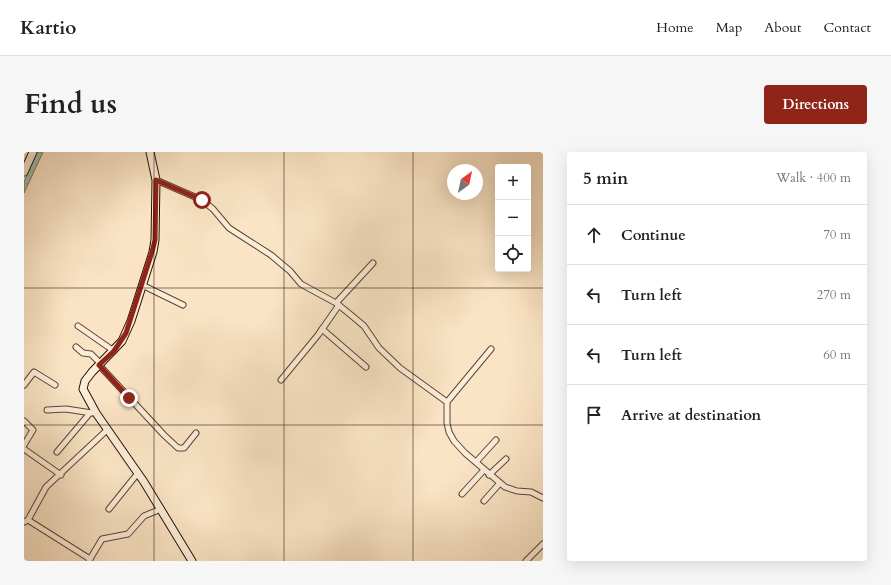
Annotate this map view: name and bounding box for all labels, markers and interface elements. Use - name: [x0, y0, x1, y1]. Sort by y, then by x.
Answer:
- text: Kartio: [20, 15, 76, 41]
- text: Home: [656, 18, 694, 37]
- text: Map: [716, 18, 742, 37]
- text: About: [764, 18, 801, 37]
- text: Contact: [823, 18, 871, 37]
- text: Find us: [24, 85, 117, 123]
- button: Directions: [764, 85, 867, 124]
- north arrow: [447, 164, 483, 200]
- map controls: [495, 164, 531, 272]
- button: +: [495, 164, 531, 200]
- text: 5 min: [583, 167, 628, 190]
- text: Walk · 400 m: [776, 169, 851, 187]
- route start: [193, 191, 211, 209]
- button: −: [495, 200, 531, 236]
- icon: ahead: [583, 224, 605, 246]
- text: Continue: [621, 225, 686, 245]
- text: 70 m: [823, 226, 851, 244]
- button: locate: [495, 236, 531, 272]
- icon: left: [583, 284, 605, 306]
- text: Turn left: [621, 285, 682, 305]
- text: 270 m: [817, 286, 851, 304]
- icon: left: [583, 344, 605, 366]
- text: Turn left: [621, 345, 682, 365]
- text: 60 m: [823, 346, 851, 364]
- route end: [120, 389, 138, 407]
- icon: arrive: [583, 404, 605, 426]
- text: Arrive at destination: [621, 405, 761, 425]

